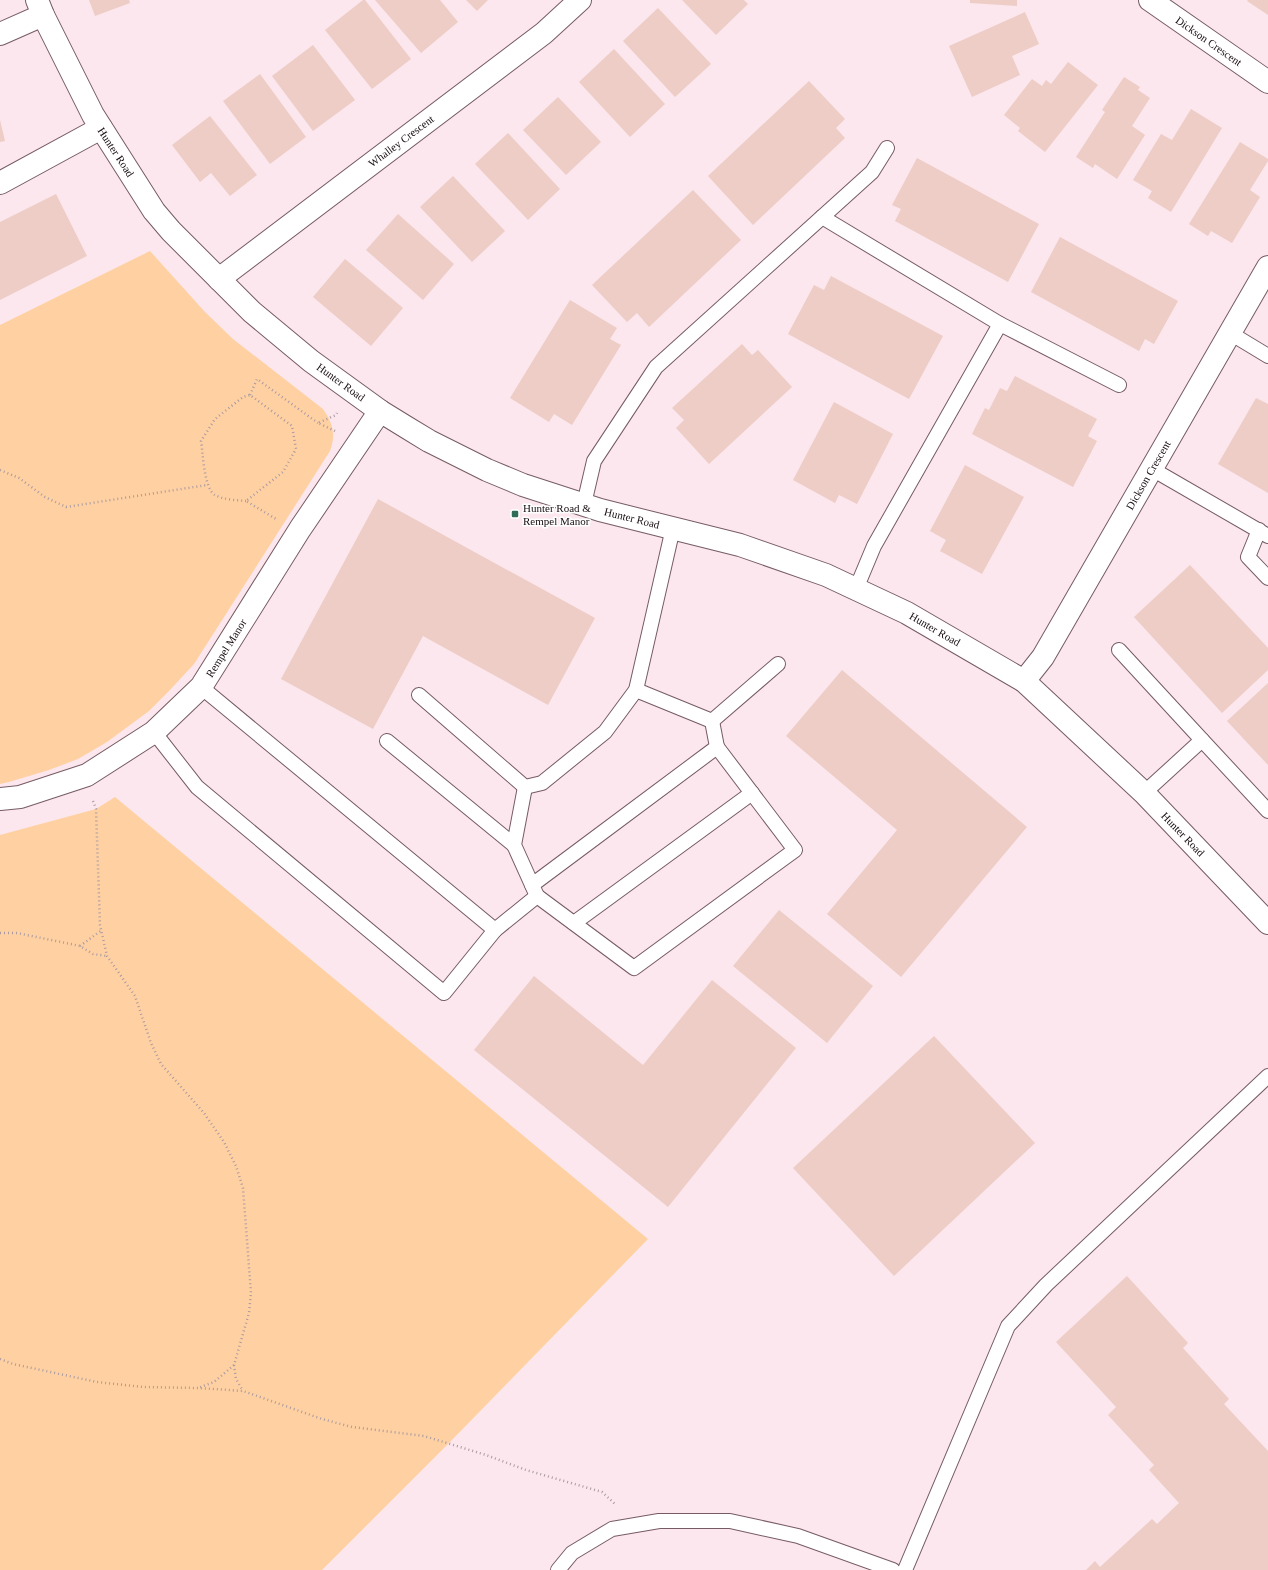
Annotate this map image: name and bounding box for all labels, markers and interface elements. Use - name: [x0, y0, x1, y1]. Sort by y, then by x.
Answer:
- street label: Dickson Crescent: [1174, 14, 1244, 68]
- street label: Whalley Crescent: [366, 113, 436, 169]
- street label: Hunter Road: [96, 125, 137, 179]
- street label: Hunter Road: [315, 361, 368, 404]
- street label: Dickson Crescent: [1123, 438, 1173, 512]
- place label: Hunter Road & Rempel Manor: [523, 502, 591, 527]
- street label: Hunter Road: [603, 505, 661, 531]
- marker: Hunter Road & Rempel Manor: [510, 509, 520, 519]
- street label: Hunter Road: [908, 610, 963, 649]
- street label: Rempel Manor: [203, 616, 249, 679]
- street label: Hunter Road: [1159, 810, 1207, 859]

